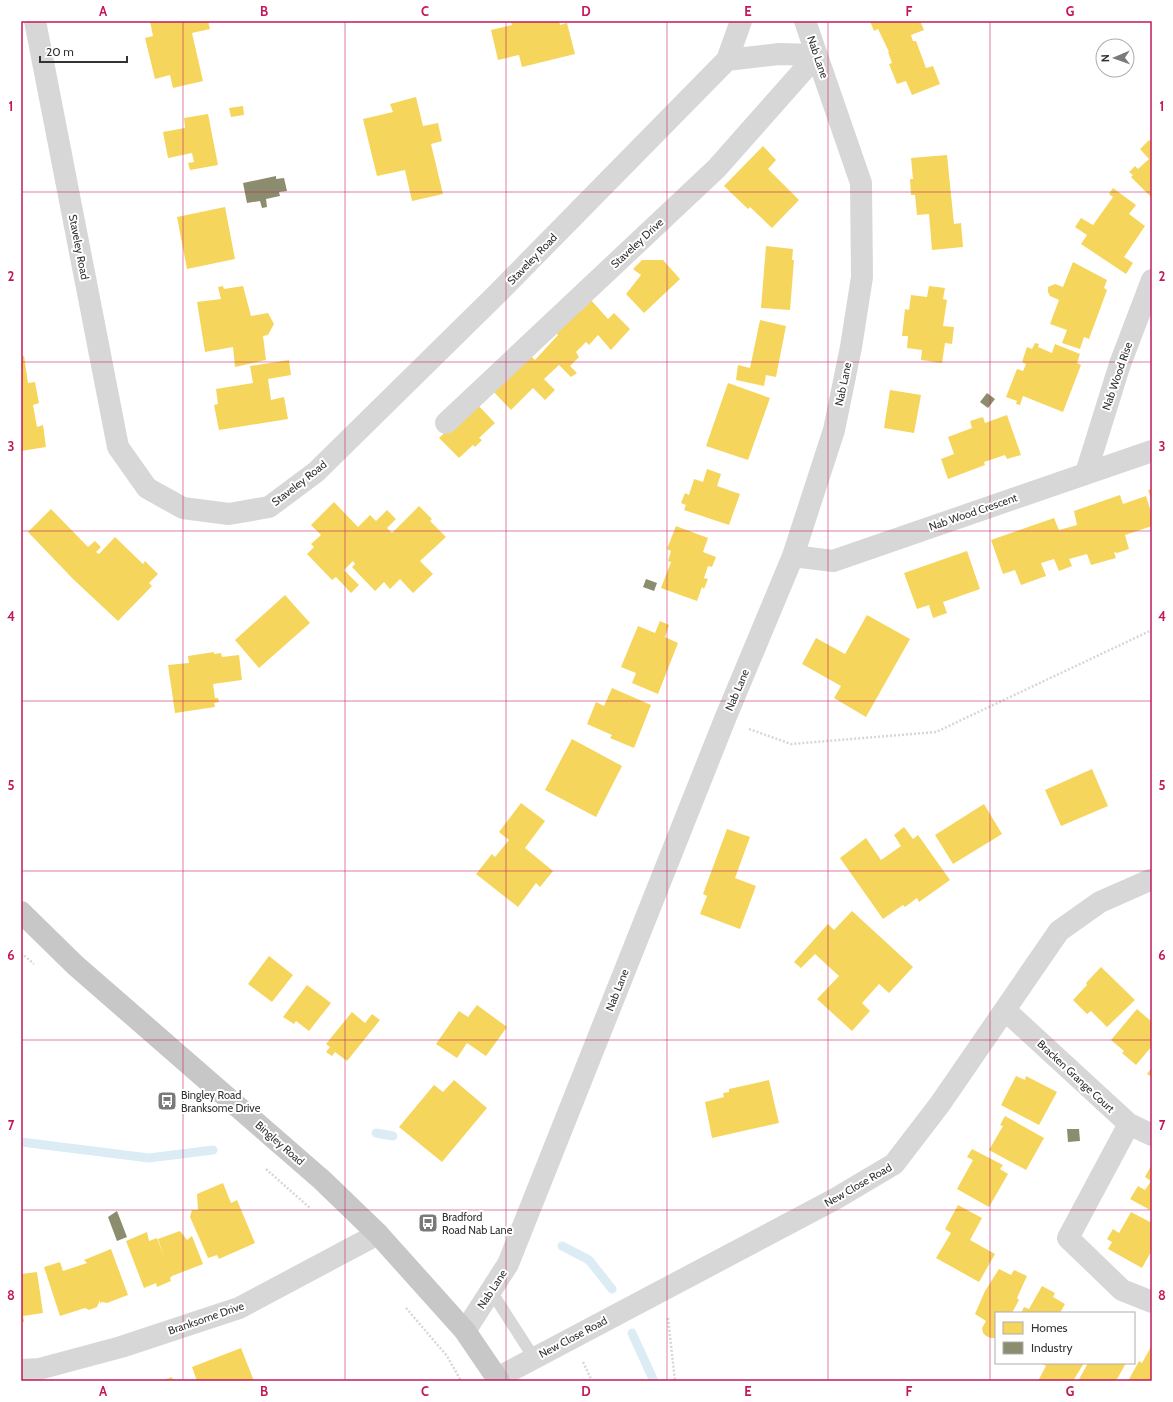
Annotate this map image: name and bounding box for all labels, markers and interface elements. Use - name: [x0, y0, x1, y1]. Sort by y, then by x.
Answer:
- text: A: [99, 3, 108, 19]
- text: B: [260, 3, 268, 19]
- text: C: [421, 3, 429, 19]
- text: D: [581, 3, 591, 19]
- text: E: [744, 3, 752, 19]
- text: F: [906, 3, 913, 19]
- text: G: [1066, 3, 1075, 19]
- street label: Nab Lane: [804, 34, 832, 80]
- scale bar: [40, 38, 127, 64]
- north arrow: [1095, 38, 1135, 78]
- text: 20 m: [46, 44, 74, 59]
- text: N: [1098, 54, 1112, 62]
- text: 1: [9, 98, 13, 114]
- text: 1: [1160, 98, 1164, 114]
- street label: Staveley Road: [66, 213, 92, 281]
- street label: Staveley Drive: [608, 215, 666, 271]
- street label: Staveley Road: [504, 230, 560, 288]
- text: 2: [8, 268, 15, 284]
- text: 2: [1159, 268, 1166, 284]
- street label: Nab Wood Rise: [1099, 340, 1135, 412]
- street label: Nab Lane: [832, 361, 855, 407]
- text: 3: [7, 438, 15, 454]
- text: 3: [1158, 438, 1166, 454]
- street label: Staveley Road: [269, 457, 329, 509]
- street label: Nab Wood Crescent: [927, 490, 1019, 534]
- text: 4: [7, 608, 15, 624]
- text: 4: [1158, 608, 1166, 624]
- street label: Nab Lane: [722, 667, 752, 713]
- text: 5: [8, 777, 15, 793]
- text: 5: [1159, 777, 1166, 793]
- text: 6: [7, 947, 15, 963]
- text: 6: [1158, 947, 1166, 963]
- street label: Nab Lane: [602, 967, 632, 1013]
- street label: Bracken Grange Court: [1034, 1037, 1118, 1116]
- place label: Bingley Road Branksome Drive: [181, 1088, 261, 1115]
- bus stop icon: Bingley Road Branksome Drive: [156, 1090, 178, 1112]
- text: 7: [8, 1117, 15, 1133]
- text: 7: [1159, 1117, 1166, 1133]
- street label: Bingley Road: [253, 1118, 307, 1168]
- street label: New Close Road: [822, 1160, 894, 1210]
- place label: Bradford Road Nab Lane: [442, 1210, 513, 1237]
- bus stop icon: Bradford Road Nab Lane: [417, 1212, 439, 1234]
- street label: Nab Lane: [474, 1266, 510, 1311]
- text: 8: [7, 1287, 15, 1303]
- text: 8: [1158, 1287, 1166, 1303]
- street label: Branksome Drive: [166, 1298, 246, 1338]
- legend: [995, 1312, 1135, 1364]
- street label: New Close Road: [536, 1313, 610, 1361]
- text: Homes: [1031, 1320, 1068, 1335]
- text: Industry: [1031, 1340, 1072, 1355]
- text: A: [99, 1383, 108, 1399]
- text: B: [260, 1383, 268, 1399]
- text: C: [421, 1383, 429, 1399]
- text: D: [581, 1383, 591, 1399]
- text: E: [744, 1383, 752, 1399]
- text: F: [906, 1383, 913, 1399]
- text: G: [1066, 1383, 1075, 1399]

